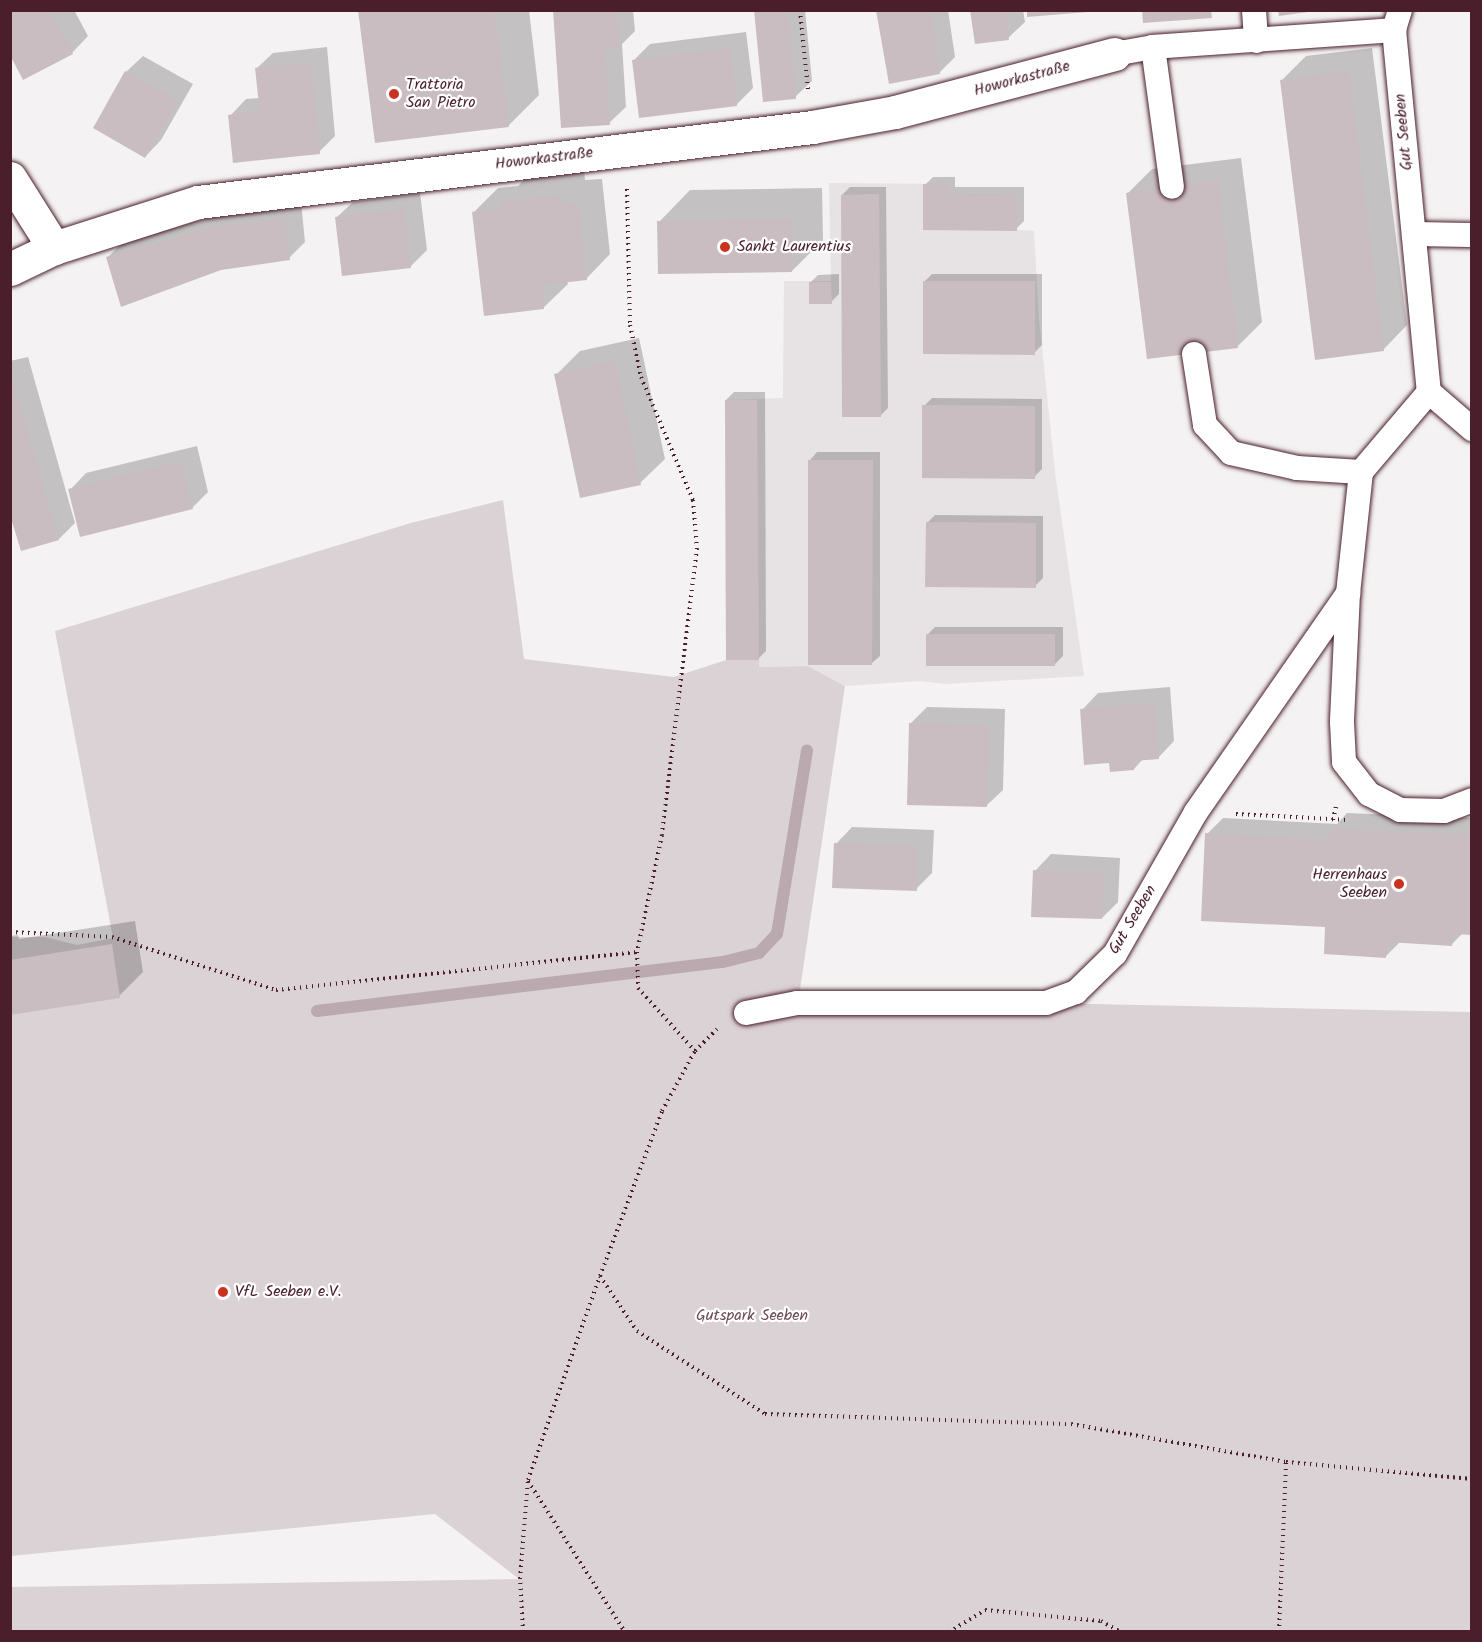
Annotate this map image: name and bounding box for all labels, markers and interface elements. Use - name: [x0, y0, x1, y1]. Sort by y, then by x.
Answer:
- street label: Howorkastraße: [972, 57, 1072, 101]
- place label: Trattoria San Pietro: [406, 75, 475, 113]
- marker: Trattoria San Pietro: [387, 87, 401, 101]
- street label: Gut Seeben: [1391, 93, 1417, 171]
- street label: Howorkastraße: [494, 143, 594, 175]
- place label: Sankt Laurentius: [737, 237, 851, 257]
- marker: Sankt Laurentius: [718, 240, 732, 254]
- place label: Herrenhaus Seeben: [1312, 865, 1387, 903]
- marker: Herrenhaus Seeben: [1392, 877, 1406, 891]
- street label: Gut Seeben: [1105, 882, 1161, 958]
- place label: VfL Seeben e.V.: [235, 1282, 341, 1302]
- marker: VfL Seeben e.V.: [216, 1285, 230, 1299]
- park label: Gutspark Seeben: [696, 1306, 808, 1326]

